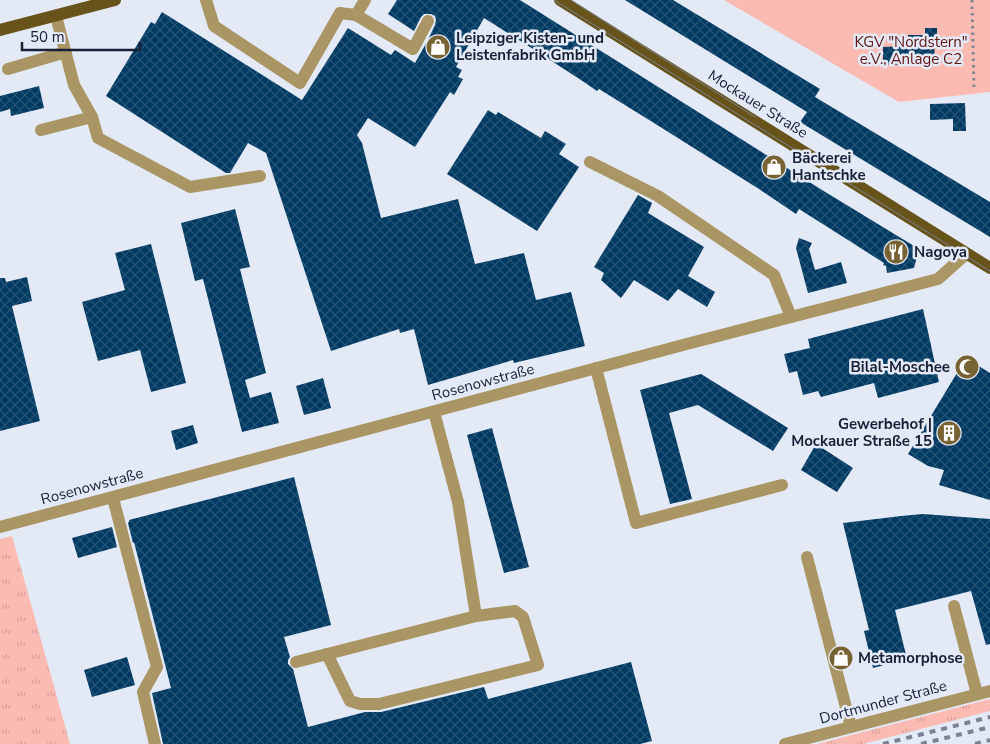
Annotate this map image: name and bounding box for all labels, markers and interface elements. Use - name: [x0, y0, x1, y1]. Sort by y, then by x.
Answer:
- scale bar: [22, 20, 140, 52]
- text: 50 m: [30, 27, 65, 47]
- place label: Leipziger Kisten- und Leistenfabrik GmbH: [456, 28, 604, 65]
- park label: KGV "Nordstern" e.V., Anlage C2: [854, 32, 968, 69]
- shop icon: Leipziger Kisten- und Leistenfabrik GmbH: [425, 34, 451, 60]
- street label: Mockauer Straße: [704, 65, 812, 143]
- place label: Bäckerei Hantschke: [792, 148, 866, 185]
- shop icon: Bäckerei Hantschke: [761, 154, 787, 180]
- restaurant icon: Nagoya: [883, 239, 909, 265]
- place label: Nagoya: [914, 242, 967, 262]
- mosque icon: Bilal-Moschee: [954, 354, 980, 380]
- place label: Bilal-Moschee: [851, 357, 950, 377]
- street label: Rosenowstraße: [429, 359, 537, 405]
- place label: Gewerbehof | Mockauer Straße 15: [791, 414, 932, 451]
- building icon: Gewerbehof | Mockauer Straße 15: [936, 420, 962, 446]
- street label: Rosenowstraße: [38, 463, 146, 509]
- shop icon: Metamorphose: [828, 645, 854, 671]
- place label: Metamorphose: [858, 648, 963, 668]
- street label: Dortmunder Straße: [817, 675, 949, 729]

